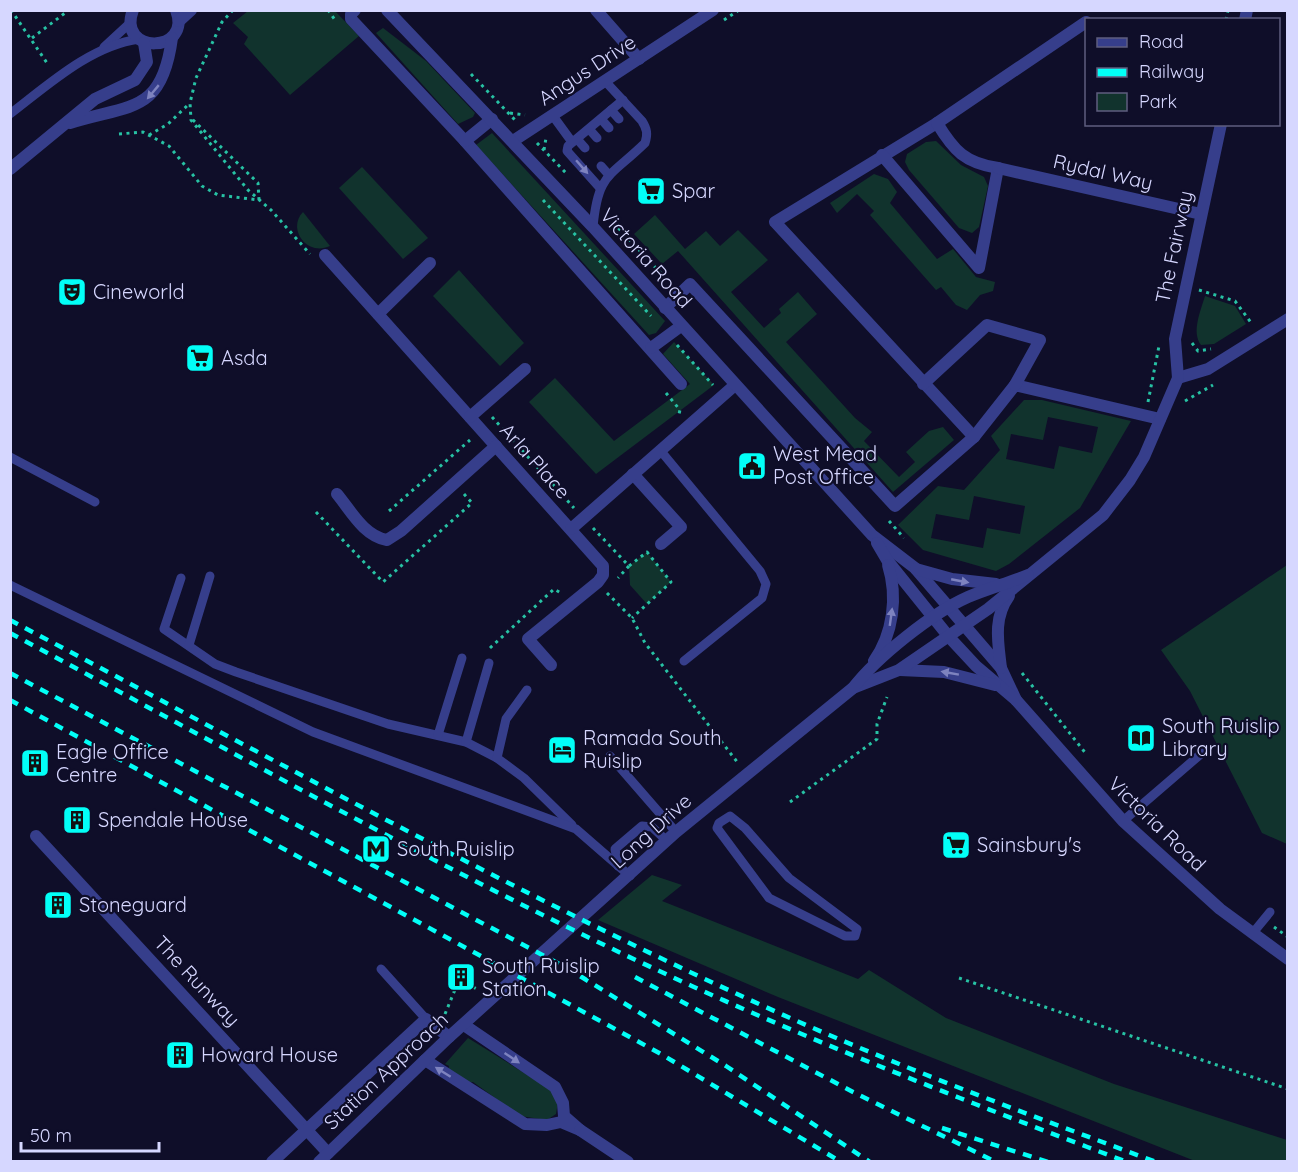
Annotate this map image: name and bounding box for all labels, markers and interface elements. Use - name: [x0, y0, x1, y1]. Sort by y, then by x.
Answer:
- legend: [1085, 18, 1280, 126]
- street label: Angus Drive: [533, 29, 640, 110]
- text: Road: [1139, 30, 1184, 53]
- text: Railway: [1139, 60, 1205, 83]
- one-way arrow: [146, 84, 159, 99]
- text: Park: [1139, 90, 1177, 113]
- street label: Rydal Way: [1051, 148, 1155, 195]
- one-way arrow: [575, 159, 588, 174]
- supermarket icon: Spar: [635, 175, 667, 207]
- place label: Spar: [672, 178, 715, 203]
- street label: The Fairway: [1149, 188, 1198, 306]
- street label: Victoria Road: [595, 203, 698, 313]
- theatre icon: Cineworld: [56, 276, 88, 308]
- place label: Cineworld: [93, 279, 185, 304]
- supermarket icon: Asda: [184, 342, 216, 374]
- place label: Asda: [221, 345, 268, 370]
- street label: Arla Place: [495, 418, 576, 504]
- place label: West Mead Post Office: [773, 441, 877, 489]
- public building icon: West Mead Post Office: [736, 450, 768, 482]
- one-way arrow: [950, 577, 969, 586]
- one-way arrow: [886, 607, 895, 626]
- one-way arrow: [940, 668, 959, 677]
- place label: South Ruislip Library: [1162, 713, 1280, 761]
- library icon: South Ruislip Library: [1125, 722, 1157, 754]
- place label: Ramada South Ruislip: [583, 725, 722, 773]
- hotel icon: Ramada South Ruislip: [546, 734, 578, 766]
- place label: Eagle Office Centre: [56, 739, 169, 787]
- building icon: Eagle Office Centre: [19, 747, 51, 779]
- street label: Victoria Road: [1103, 771, 1211, 876]
- street label: Long Drive: [605, 788, 696, 873]
- building icon: Spendale House: [61, 804, 93, 836]
- place label: Spendale House: [98, 807, 248, 832]
- supermarket icon: Sainsbury's: [940, 829, 972, 861]
- place label: Sainsbury's: [977, 832, 1081, 857]
- metro station icon: South Ruislip: [360, 833, 392, 865]
- place label: South Ruislip: [397, 836, 515, 861]
- building icon: Stoneguard: [42, 889, 74, 921]
- place label: Stoneguard: [79, 892, 187, 917]
- street label: The Runway: [149, 930, 246, 1031]
- place label: South Ruislip Station: [482, 953, 600, 1001]
- building icon: South Ruislip Station: [445, 961, 477, 993]
- street label: Station Approach: [318, 1007, 453, 1135]
- building icon: Howard House: [164, 1039, 196, 1071]
- place label: Howard House: [201, 1042, 338, 1067]
- one-way arrow: [503, 1052, 519, 1064]
- one-way arrow: [435, 1067, 451, 1078]
- scale bar: [21, 1115, 159, 1153]
- text: 50 m: [30, 1124, 72, 1147]

